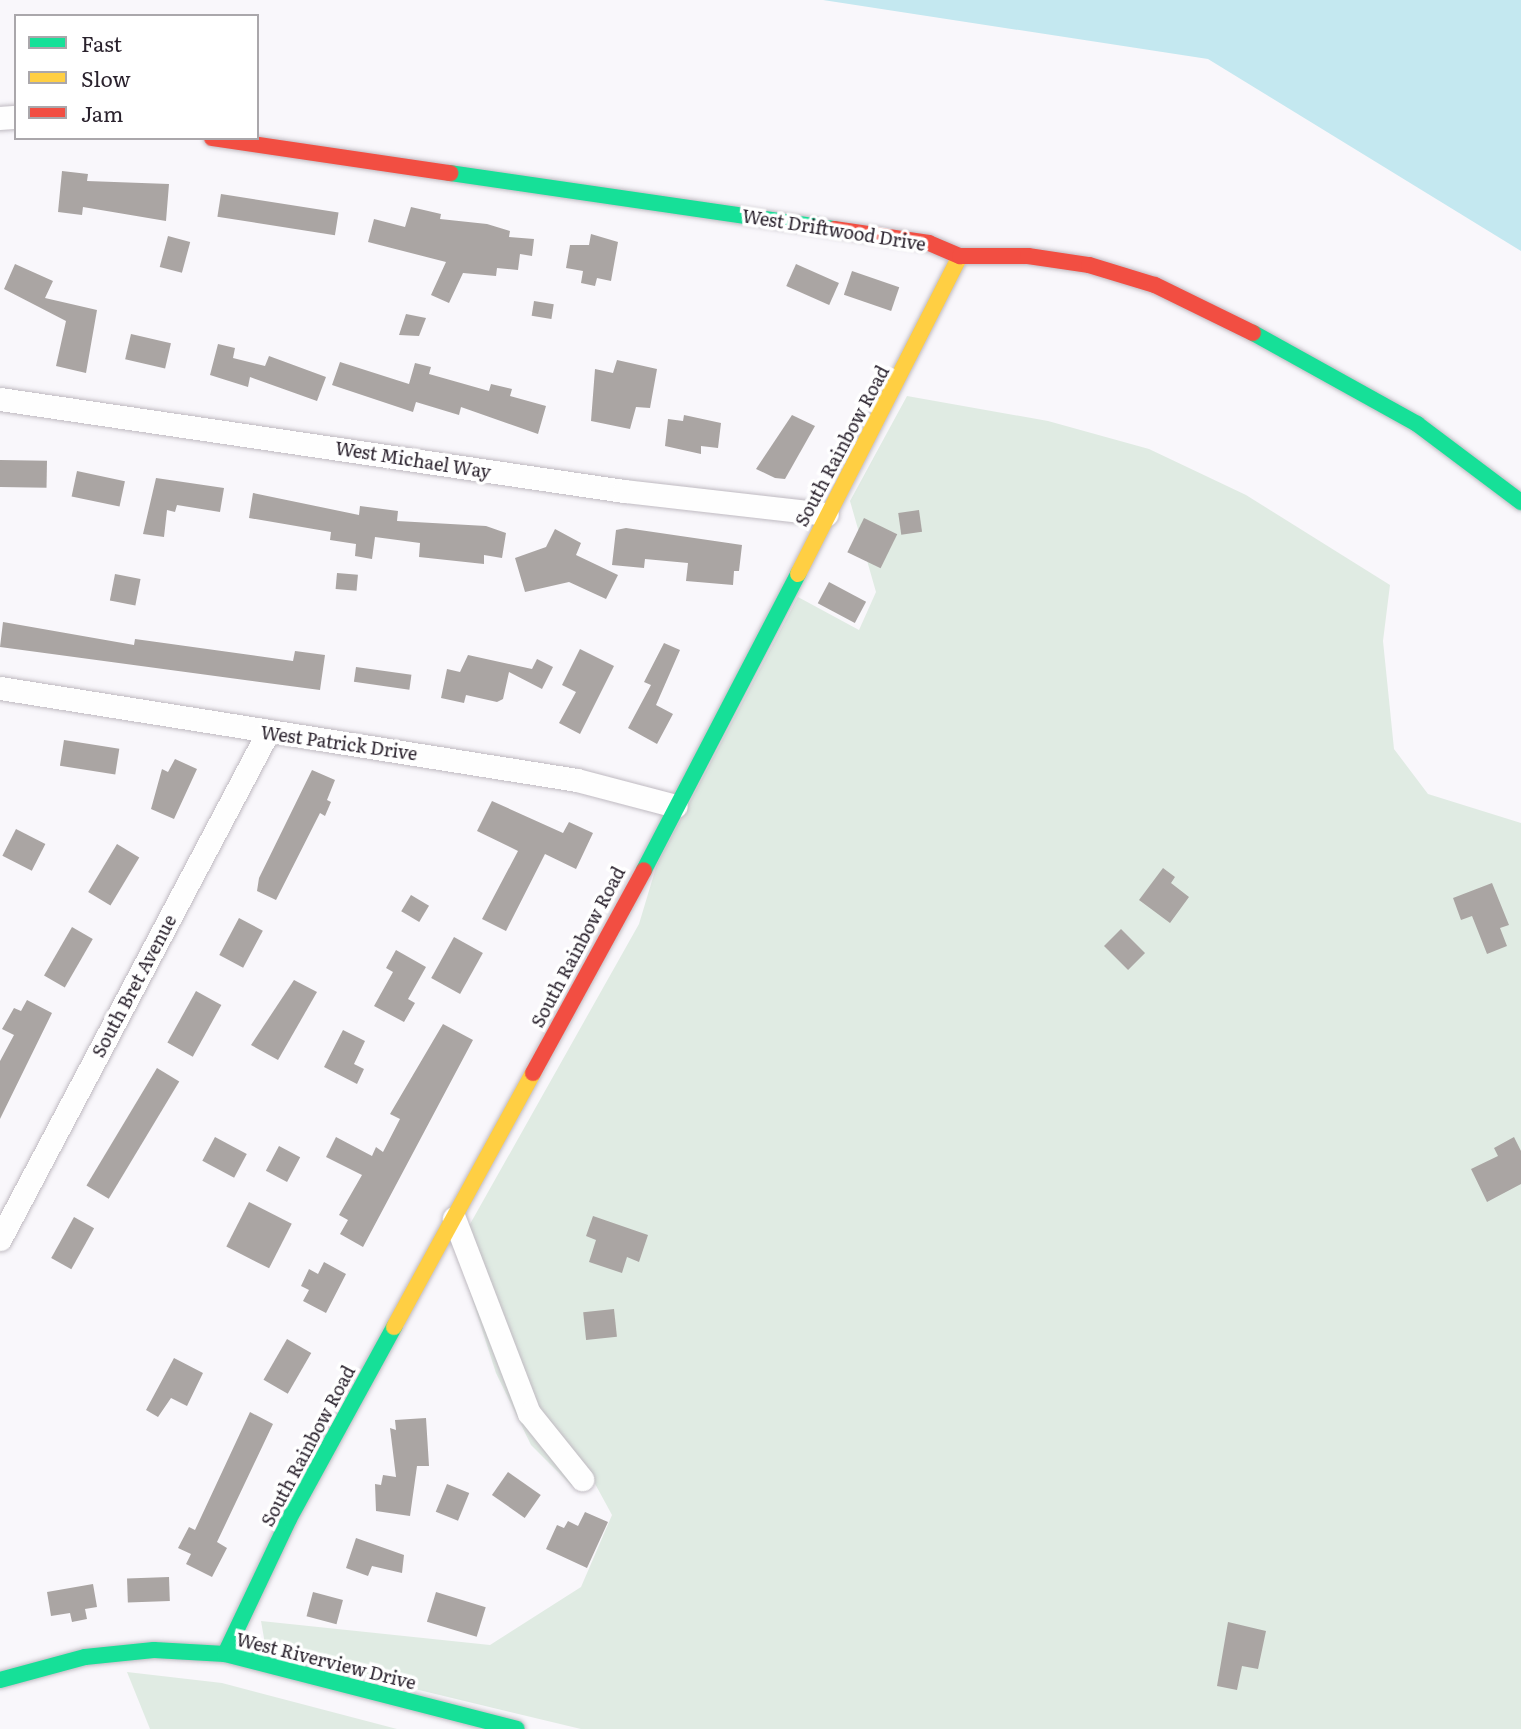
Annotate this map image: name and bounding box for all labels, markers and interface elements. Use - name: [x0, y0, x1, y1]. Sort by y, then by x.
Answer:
- legend: [14, 14, 259, 140]
- text: Fast: [81, 27, 122, 58]
- text: Slow: [81, 62, 131, 93]
- text: Jam: [81, 97, 123, 128]
- street label: West Driftwood Drive: [741, 205, 927, 255]
- street label: South Rainbow Road: [790, 362, 894, 530]
- street label: West Michael Way: [334, 437, 492, 483]
- street label: West Patrick Drive: [259, 721, 419, 765]
- street label: South Rainbow Road: [526, 863, 630, 1031]
- street label: South Bret Avenue: [87, 911, 181, 1061]
- street label: South Rainbow Road: [256, 1362, 360, 1530]
- street label: West Riverview Drive: [234, 1628, 418, 1694]

